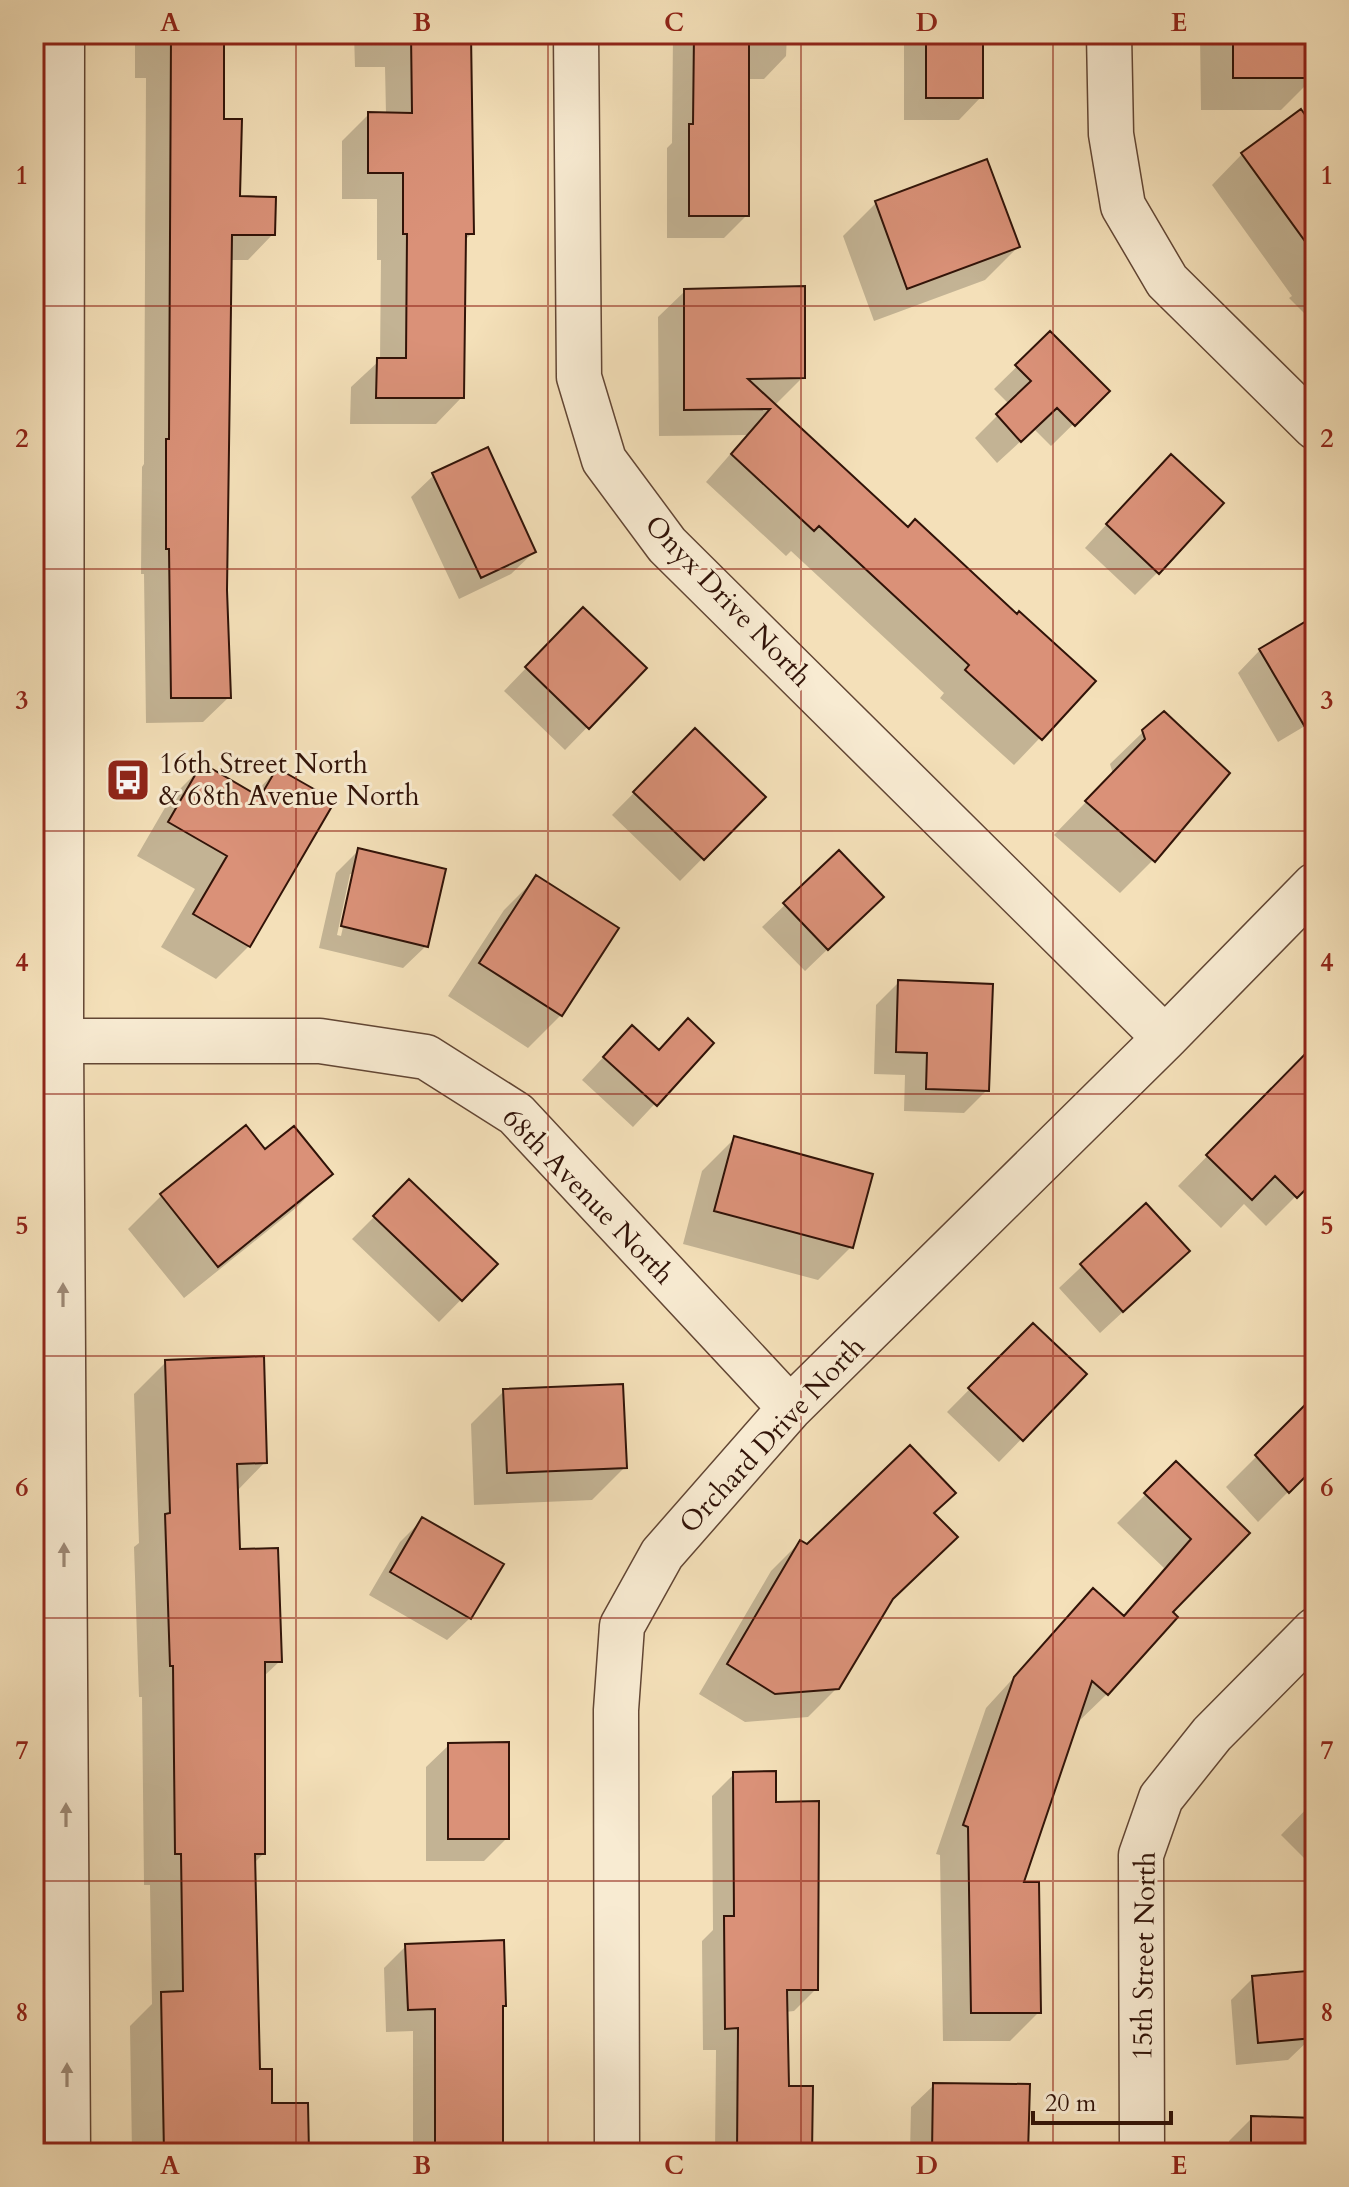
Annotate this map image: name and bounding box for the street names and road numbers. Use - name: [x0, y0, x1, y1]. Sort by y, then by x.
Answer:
- street label: Onyx Drive North: [636, 507, 820, 695]
- street label: 68th Avenue North: [494, 1099, 682, 1293]
- street label: Orchard Drive North: [671, 1328, 873, 1542]
- street label: 15th Street North: [1123, 1851, 1165, 2061]

